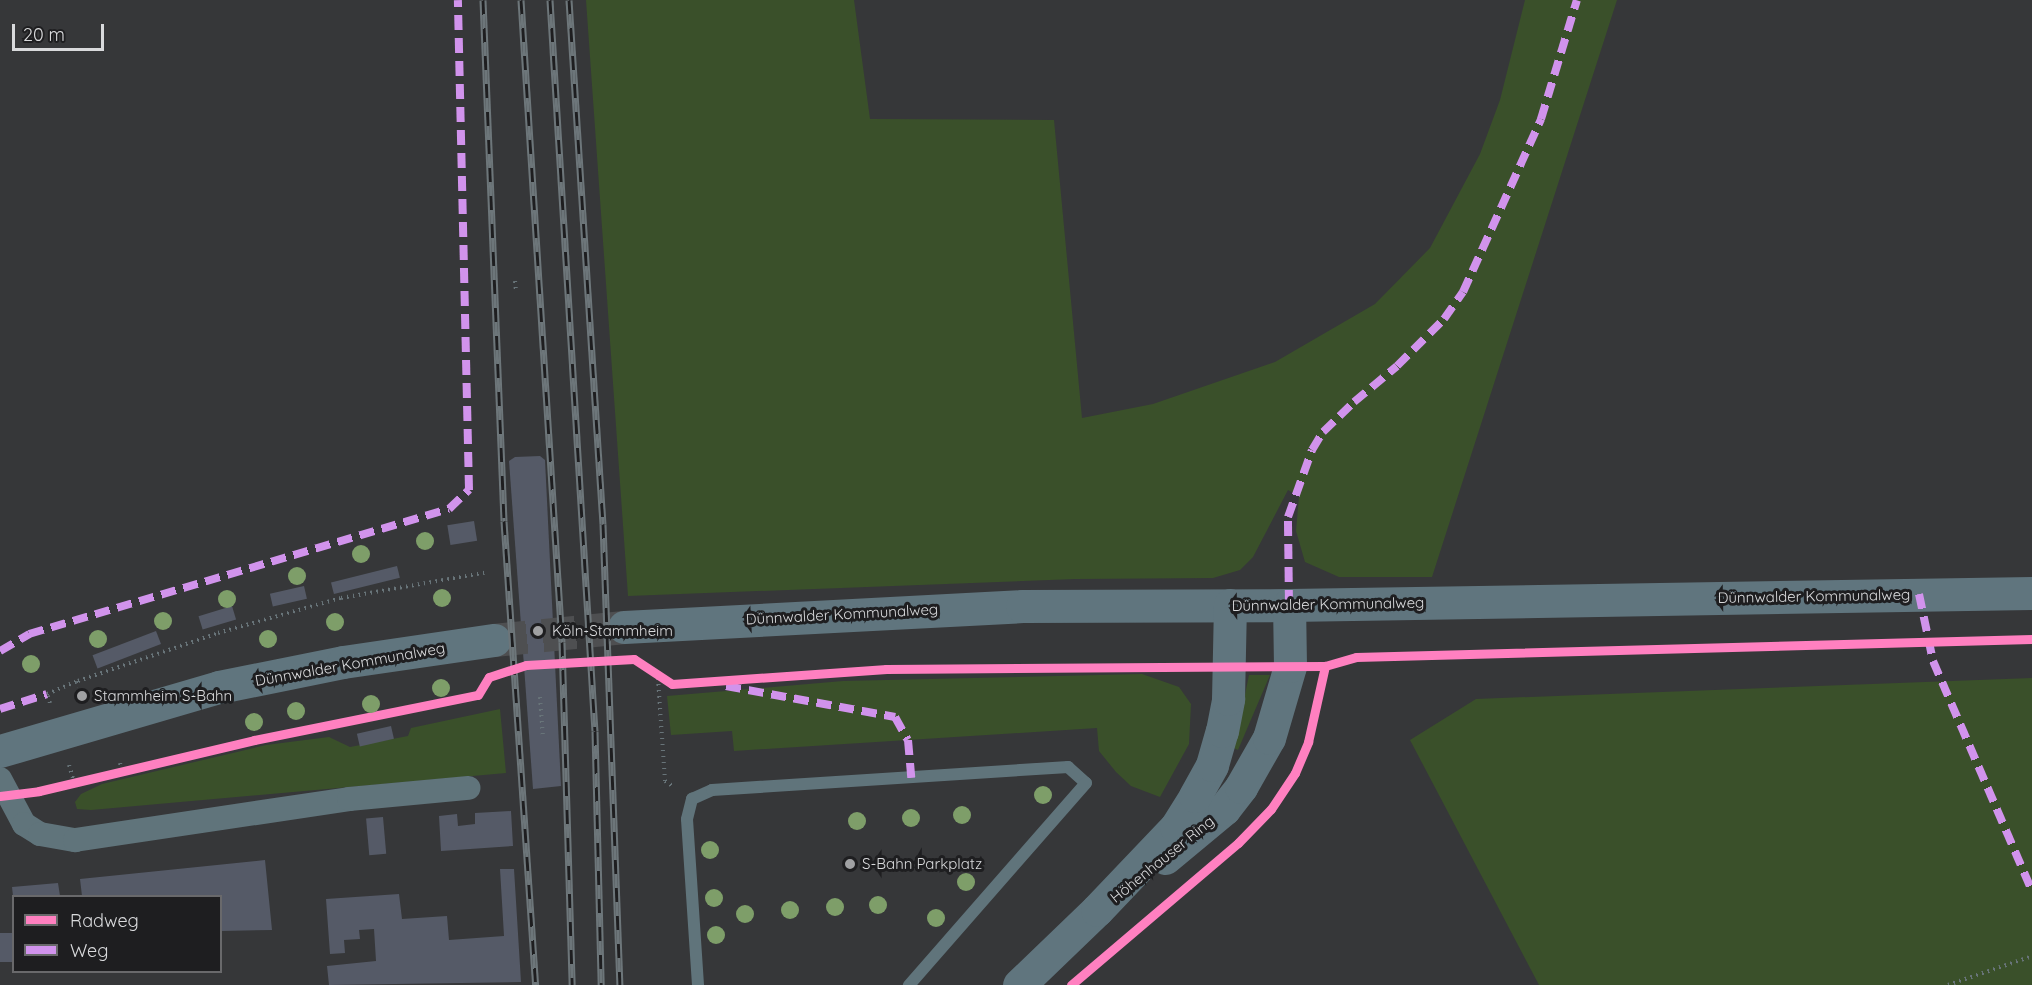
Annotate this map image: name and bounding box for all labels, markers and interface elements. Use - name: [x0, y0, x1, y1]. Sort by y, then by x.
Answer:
- scale bar: [15, 12, 106, 50]
- text: 20 m: [23, 23, 65, 46]
- street label: Dünnwalder Kommunalweg: [1718, 585, 1910, 607]
- street label: Dünnwalder Kommunalweg: [1232, 593, 1424, 615]
- street label: Dünnwalder Kommunalweg: [745, 600, 939, 628]
- marker: Köln-Stammheim: [529, 622, 547, 640]
- place label: Köln-Stammheim: [552, 622, 673, 640]
- street label: Dünnwalder Kommunalweg: [254, 638, 446, 690]
- place label: Stammheim S-Bahn: [94, 687, 232, 705]
- marker: Stammheim S-Bahn: [75, 689, 89, 703]
- street label: Höhenhauser Ring: [1107, 812, 1217, 906]
- place label: S-Bahn Parkplatz: [862, 855, 982, 873]
- marker: S-Bahn Parkplatz: [843, 857, 857, 871]
- legend: [12, 895, 222, 973]
- text: Radweg: [70, 909, 139, 932]
- text: Weg: [70, 939, 108, 962]

